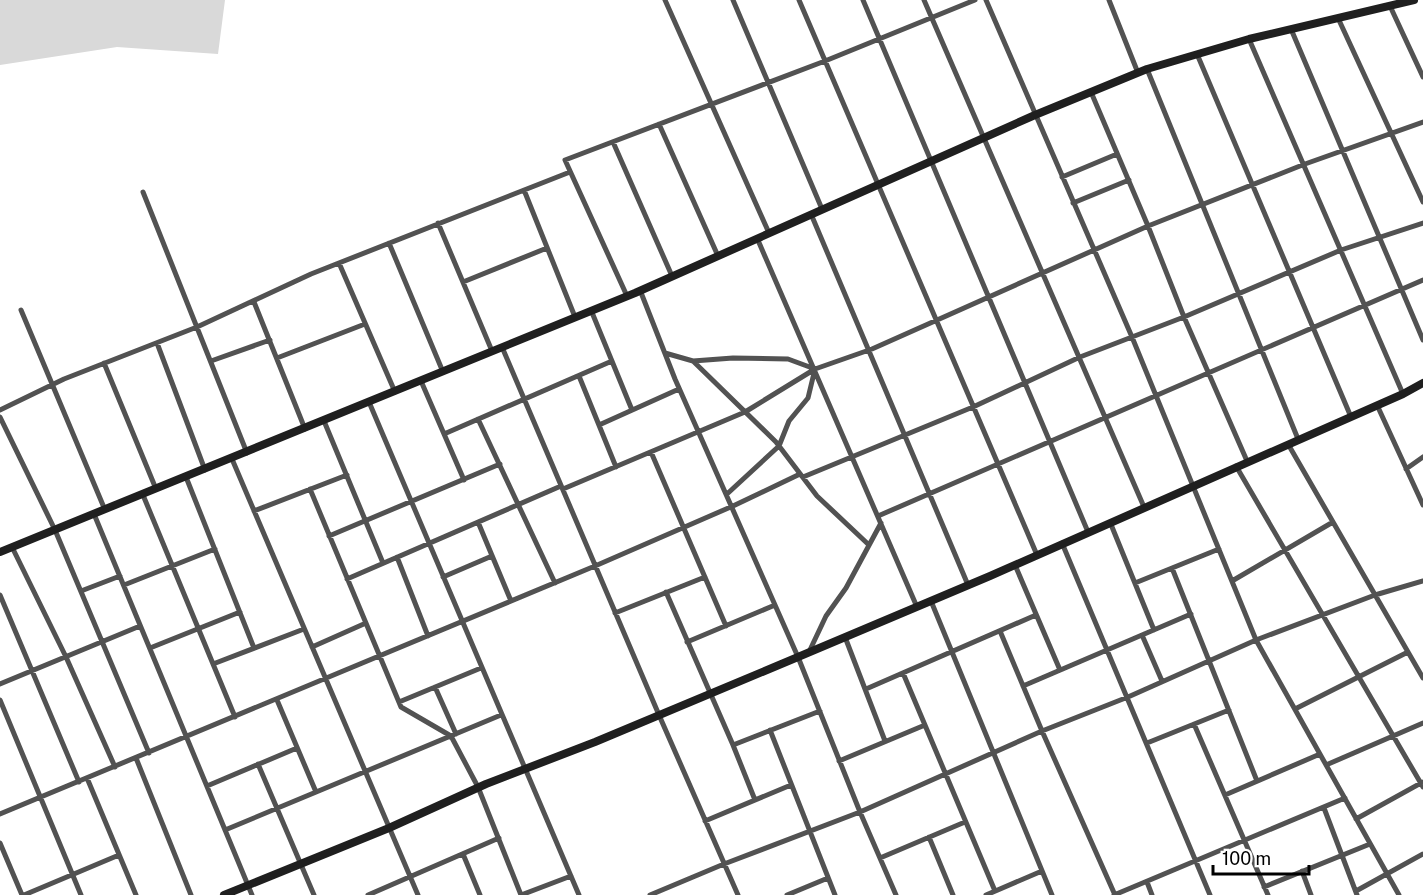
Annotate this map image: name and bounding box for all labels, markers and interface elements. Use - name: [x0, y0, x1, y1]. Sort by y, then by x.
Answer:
- scale bar: [1213, 838, 1309, 876]
- text: 100 m: [1222, 848, 1271, 869]

